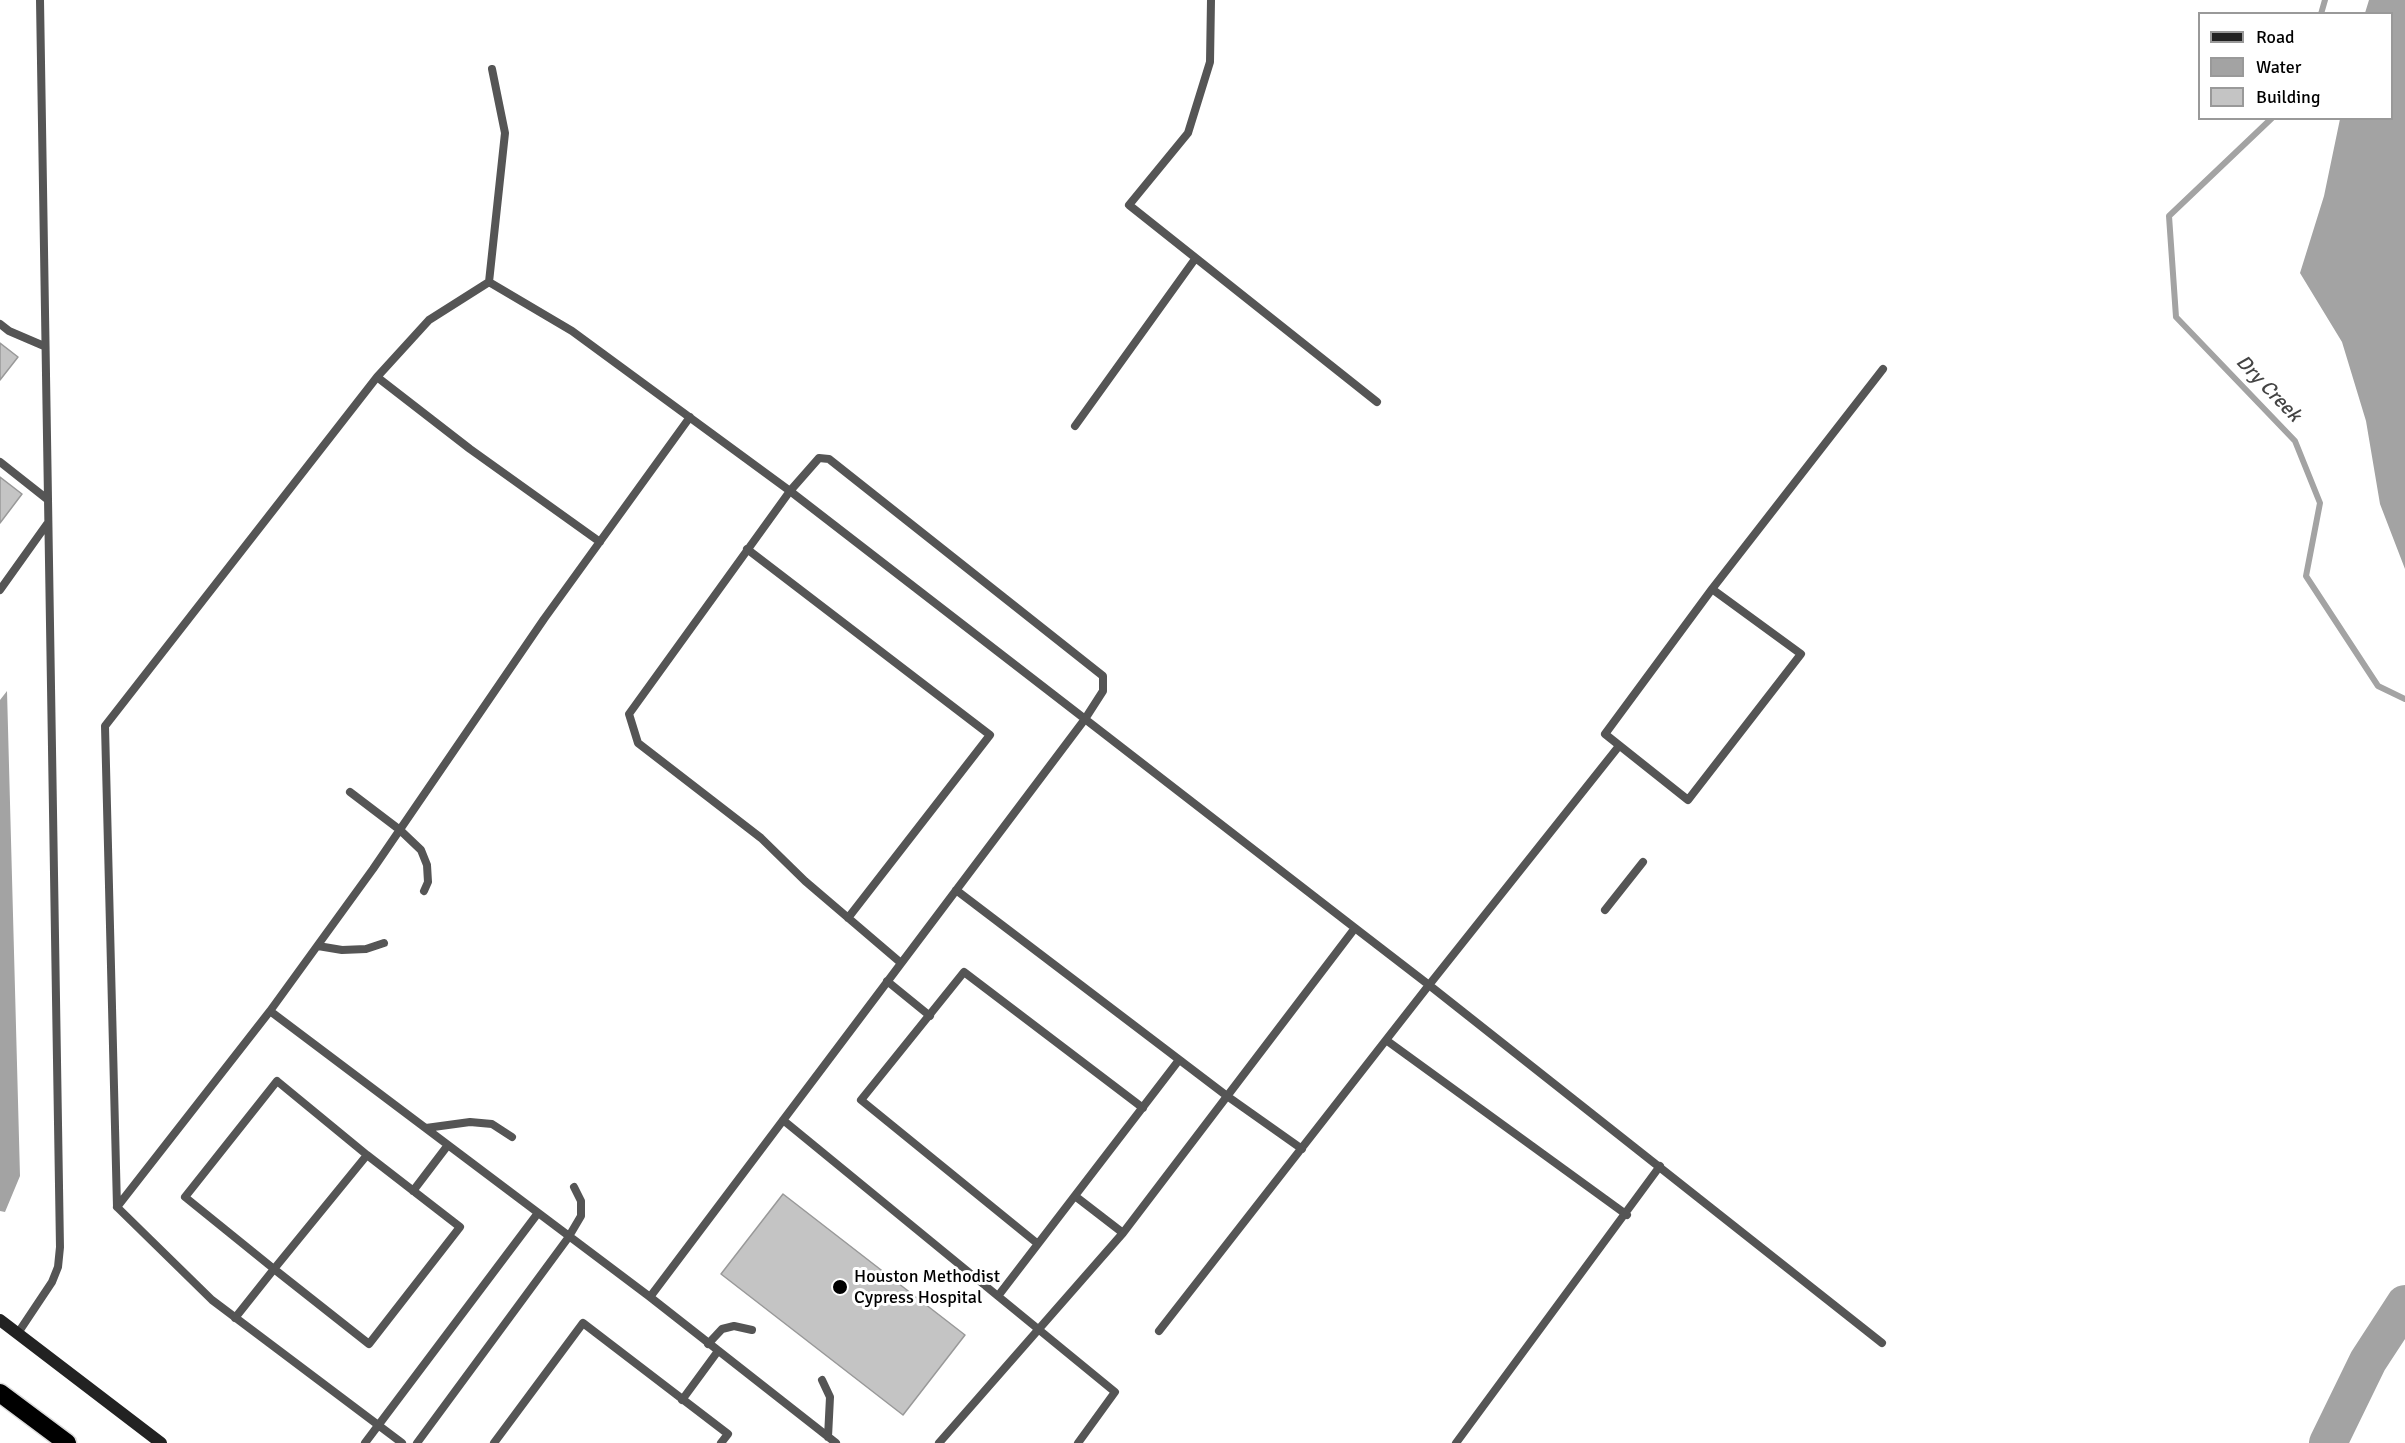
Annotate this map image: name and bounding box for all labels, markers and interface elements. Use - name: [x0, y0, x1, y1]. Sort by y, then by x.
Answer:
- legend: [2198, 12, 2393, 120]
- text: Road: [2256, 26, 2295, 48]
- text: Water: [2256, 56, 2301, 78]
- text: Building: [2256, 86, 2320, 108]
- water label: Dry Creek: [2230, 351, 2306, 427]
- place label: Houston Methodist Cypress Hospital: [854, 1266, 1000, 1308]
- marker: Houston Methodist Cypress Hospital: [831, 1278, 849, 1296]

